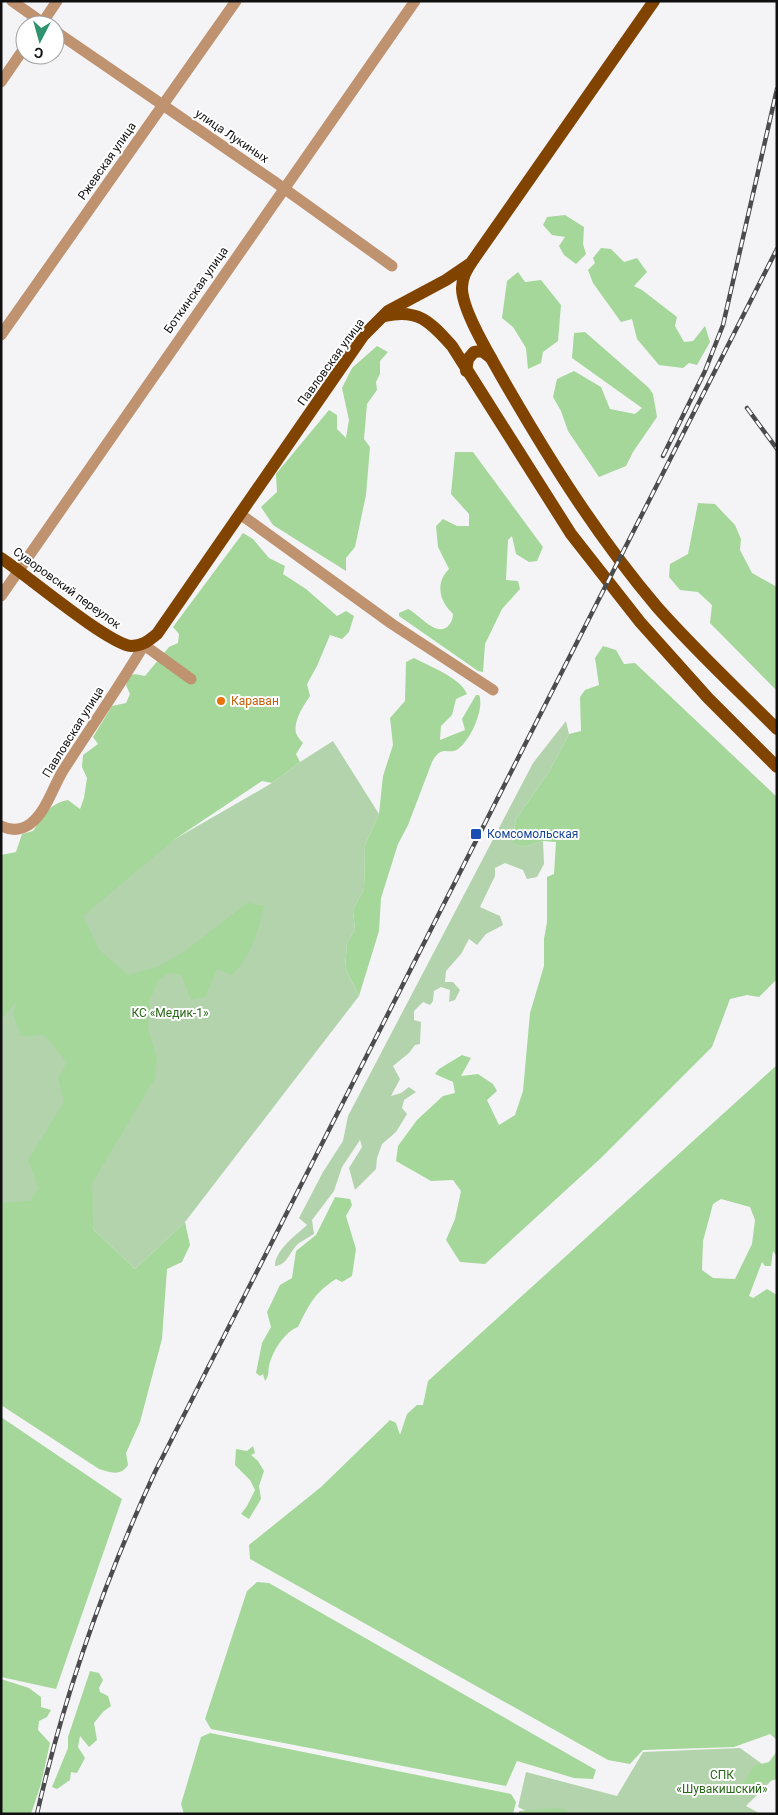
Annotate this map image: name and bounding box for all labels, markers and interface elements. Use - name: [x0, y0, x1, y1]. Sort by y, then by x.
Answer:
- north arrow: [15, 15, 65, 65]
- text: С: [33, 44, 44, 61]
- street label: улица Лукиных: [193, 106, 271, 166]
- street label: Ржевская улица: [75, 119, 139, 203]
- street label: Боткинская улица: [161, 244, 231, 336]
- street label: Павловская улица: [295, 316, 367, 408]
- street label: Суворовский переулок: [11, 544, 124, 632]
- street label: Павловская улица: [39, 684, 107, 780]
- place label: Караван: [231, 694, 279, 708]
- marker: Караван: [215, 695, 227, 707]
- marker: Комсомольская: [469, 827, 483, 841]
- place label: Комсомольская: [487, 827, 578, 841]
- park label: КС «Медик-1»: [131, 1006, 209, 1020]
- park label: СПК «Шувакишский»: [676, 1768, 768, 1796]

